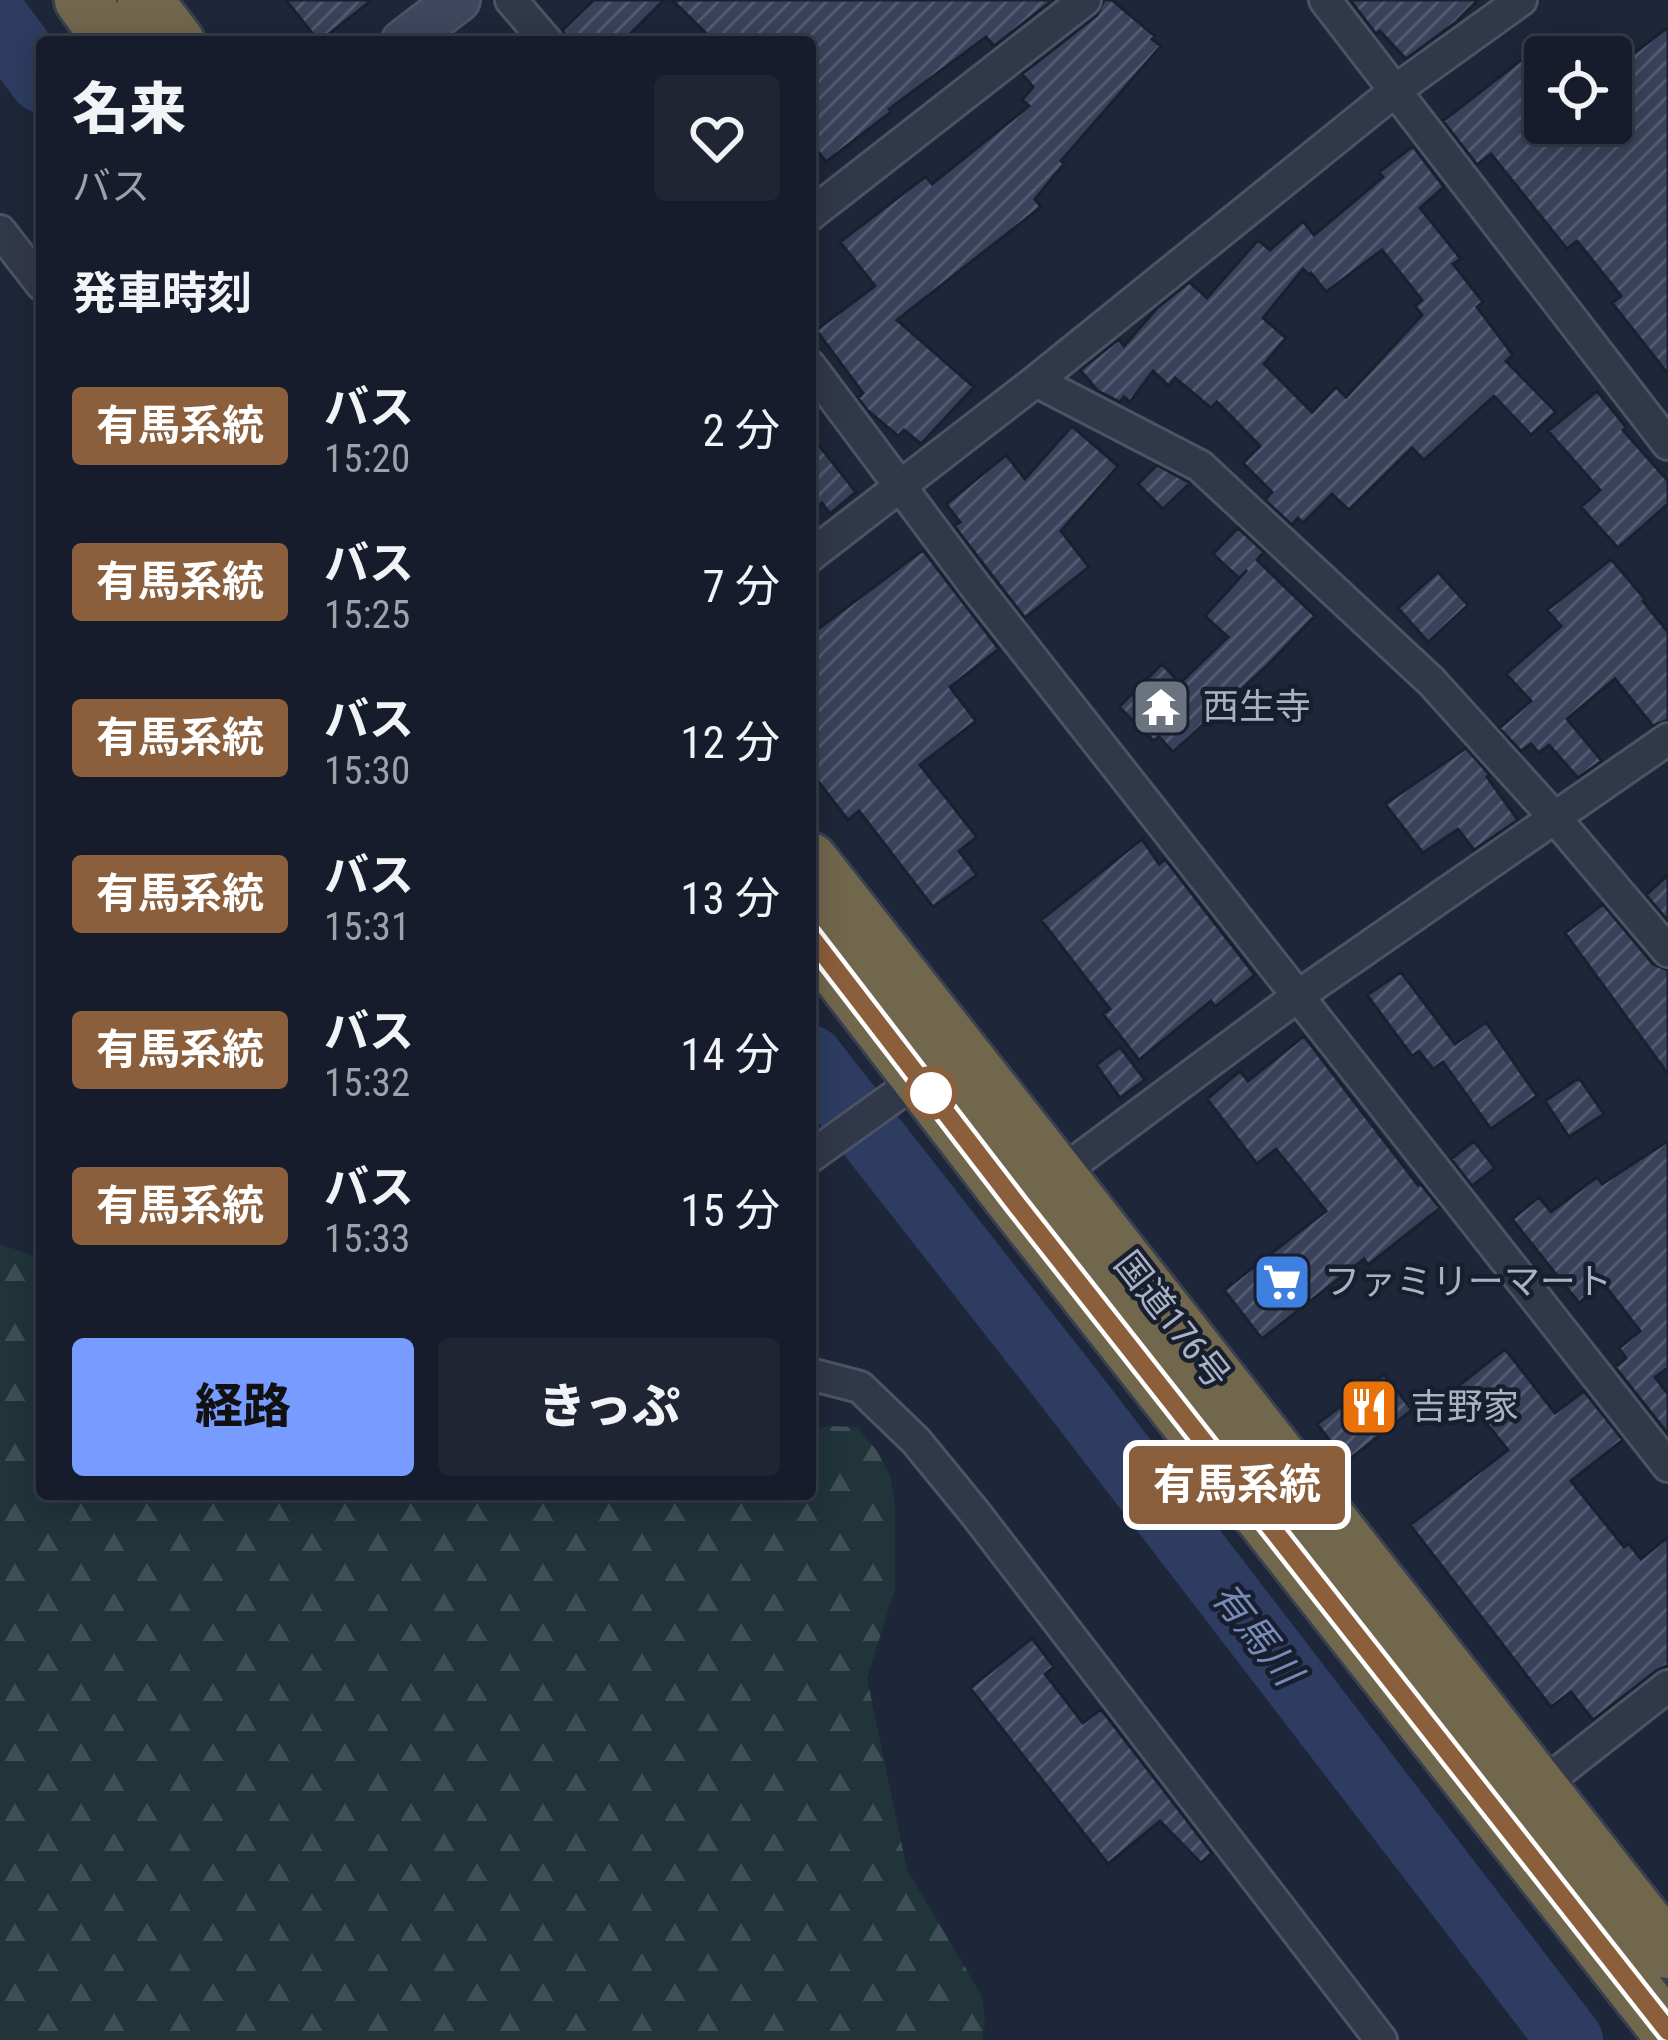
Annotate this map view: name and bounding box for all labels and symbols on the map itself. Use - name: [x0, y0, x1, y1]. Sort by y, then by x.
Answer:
- temple icon: 西生寺: [1130, 676, 1192, 738]
- place label: 西生寺: [1203, 686, 1311, 728]
- unlabelled marker: [906, 1068, 956, 1118]
- street label: 国道176号: [1106, 1244, 1238, 1396]
- supermarket icon: ファミリーマート: [1251, 1251, 1313, 1313]
- place label: ファミリーマート: [1324, 1261, 1612, 1303]
- restaurant icon: 吉野家: [1338, 1376, 1400, 1438]
- place label: 吉野家: [1411, 1386, 1519, 1428]
- line badge: 有馬系統: [1153, 1446, 1321, 1524]
- water label: 有馬川: [1202, 1574, 1313, 1697]

